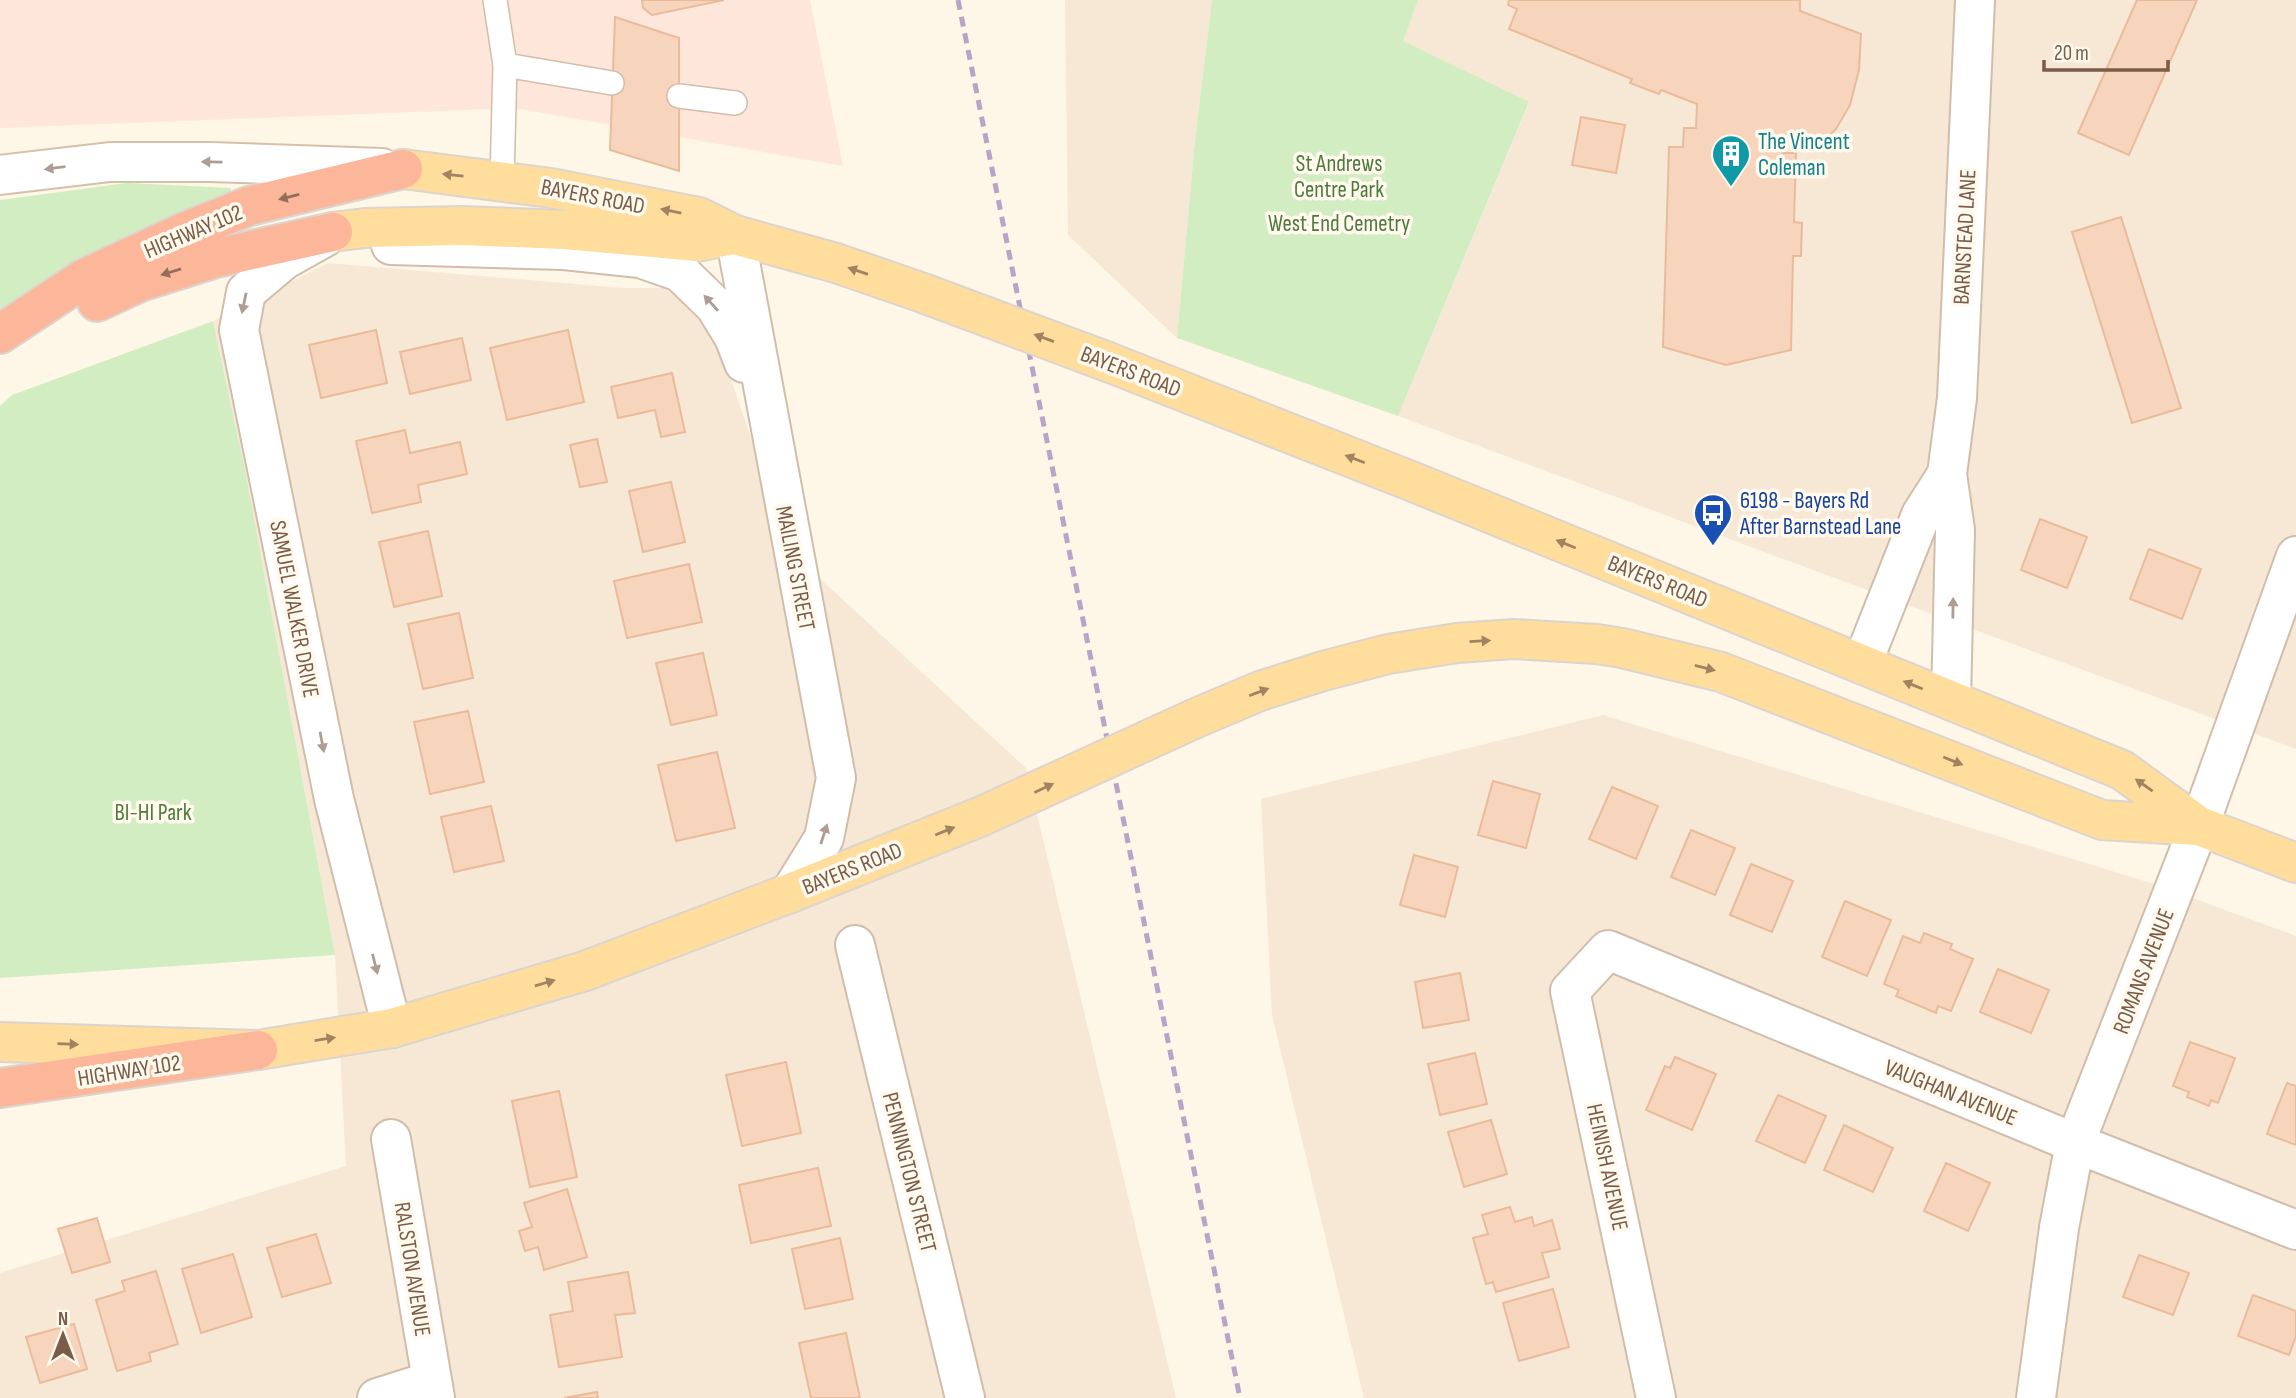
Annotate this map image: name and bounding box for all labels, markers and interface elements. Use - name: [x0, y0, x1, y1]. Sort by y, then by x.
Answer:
- scale bar: [2044, 28, 2168, 72]
- text: 20 m: [2054, 41, 2089, 66]
- place label: The Vincent Coleman: [1758, 128, 1850, 182]
- building icon: The Vincent Coleman: [1710, 133, 1752, 188]
- park label: St Andrews Centre Park: [1294, 150, 1384, 204]
- one-way arrow: [201, 156, 223, 168]
- one-way arrow: [44, 163, 66, 174]
- one-way arrow: [441, 169, 463, 180]
- street label: BARNSTEAD LANE: [1947, 169, 1983, 305]
- street label: BAYERS ROAD: [539, 173, 647, 221]
- one-way arrow: [278, 192, 300, 203]
- street label: HIGHWAY 102: [140, 199, 247, 265]
- one-way arrow: [660, 206, 682, 217]
- park label: West End Cemetry: [1268, 210, 1410, 238]
- one-way arrow: [848, 265, 869, 276]
- one-way arrow: [161, 267, 182, 278]
- one-way arrow: [238, 293, 249, 315]
- one-way arrow: [703, 294, 719, 312]
- one-way arrow: [1034, 332, 1055, 343]
- street label: BAYERS ROAD: [1077, 340, 1185, 404]
- one-way arrow: [1345, 454, 1366, 465]
- place label: 6198 - Bayers Rd After Barnstead Lane: [1739, 487, 1901, 541]
- bus stop icon: 6198 - Bayers Rd After Barnstead Lane: [1692, 492, 1734, 547]
- street label: MAILING STREET: [769, 504, 821, 633]
- street label: SAMUEL WALKER DRIVE: [263, 518, 325, 700]
- one-way arrow: [1556, 538, 1577, 549]
- street label: BAYERS ROAD: [1604, 549, 1712, 615]
- one-way arrow: [1948, 596, 1959, 618]
- one-way arrow: [1469, 635, 1491, 646]
- one-way arrow: [1694, 663, 1716, 674]
- one-way arrow: [1903, 679, 1924, 690]
- one-way arrow: [1249, 687, 1270, 698]
- one-way arrow: [317, 731, 328, 753]
- one-way arrow: [1943, 756, 1964, 767]
- one-way arrow: [2135, 778, 2153, 792]
- one-way arrow: [1034, 782, 1054, 793]
- park label: BI-HI Park: [115, 799, 192, 827]
- one-way arrow: [819, 823, 829, 844]
- one-way arrow: [934, 825, 955, 836]
- street label: BAYERS ROAD: [798, 836, 906, 902]
- street label: ROMANS AVENUE: [2107, 905, 2181, 1038]
- one-way arrow: [370, 953, 381, 975]
- one-way arrow: [535, 977, 556, 987]
- one-way arrow: [314, 1033, 336, 1044]
- one-way arrow: [57, 1039, 79, 1050]
- street label: HIGHWAY 102: [76, 1049, 183, 1093]
- street label: VAUGHAN AVENUE: [1880, 1054, 2021, 1132]
- street label: PENNINGTON STREET: [876, 1089, 942, 1255]
- street label: HEINISH AVENUE: [1580, 1101, 1634, 1233]
- street label: RALSTON AVENUE: [388, 1200, 436, 1338]
- north arrow: [28, 1300, 98, 1370]
- text: N: [58, 1308, 68, 1331]

